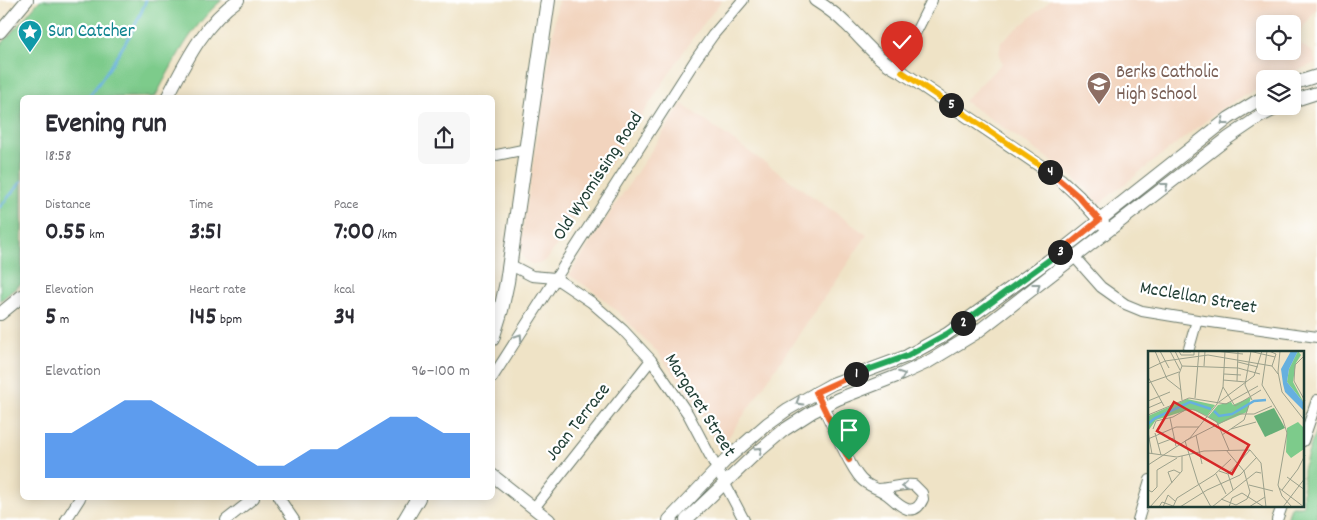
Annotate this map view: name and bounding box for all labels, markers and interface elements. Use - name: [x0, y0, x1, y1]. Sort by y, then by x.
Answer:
- map controls: [1256, 15, 1301, 115]
- button: locate: [1256, 15, 1301, 60]
- place icon: Sun Catcher: [17, 19, 43, 53]
- place label: Sun Catcher: [48, 19, 135, 46]
- pin: [881, 21, 923, 72]
- icon: check: [888, 28, 916, 56]
- place label: Berks Catholic High School: [1116, 60, 1219, 109]
- button: layers: [1256, 70, 1301, 115]
- school or university icon: Berks Catholic High School: [1086, 71, 1112, 105]
- pin: 5: [938, 92, 964, 118]
- text: 5: [948, 95, 955, 115]
- text: Evening run: [45, 106, 167, 146]
- street label: Old Wyomissing Road: [547, 107, 651, 247]
- button: share: [418, 112, 470, 164]
- one-way arrow: [1221, 117, 1230, 125]
- text: 18:58: [45, 145, 71, 168]
- pin: 4: [1038, 160, 1062, 184]
- text: 4: [1048, 162, 1053, 182]
- one-way arrow: [1160, 183, 1169, 192]
- text: Distance: [45, 195, 91, 215]
- text: Time: [189, 195, 213, 215]
- text: Pace: [334, 195, 358, 215]
- text: 0.55: [45, 215, 86, 251]
- text: 3:51: [189, 215, 222, 251]
- text: 7:00: [334, 215, 375, 251]
- text: km: [86, 225, 105, 245]
- text: /km: [375, 225, 397, 245]
- pin: 3: [1048, 240, 1072, 264]
- text: 3: [1057, 242, 1064, 262]
- street label: McClellan Street: [1137, 275, 1259, 323]
- text: Elevation: [45, 280, 94, 300]
- text: Heart rate: [189, 280, 246, 300]
- text: kcal: [334, 280, 355, 300]
- one-way arrow: [1031, 284, 1040, 292]
- text: 5: [45, 300, 57, 336]
- text: 145: [189, 300, 217, 336]
- text: 34: [334, 300, 355, 336]
- text: m: [57, 310, 69, 330]
- text: bpm: [217, 310, 242, 330]
- pin: 2: [950, 310, 976, 336]
- text: 2: [960, 313, 967, 333]
- one-way arrow: [513, 334, 522, 343]
- street label: Margaret Street: [656, 349, 742, 463]
- inset map: [1148, 351, 1304, 508]
- text: Elevation: [45, 360, 101, 383]
- text: 96–100 m: [411, 360, 470, 383]
- pin: 1: [844, 362, 868, 386]
- text: 1: [855, 364, 858, 384]
- one-way arrow: [897, 370, 905, 380]
- street label: Joan Terrace: [540, 378, 618, 468]
- one-way arrow: [795, 396, 804, 406]
- pin: [828, 409, 870, 460]
- icon: arrive: [835, 416, 863, 444]
- one-way arrow: [754, 447, 763, 456]
- one-way arrow: [901, 480, 909, 491]

